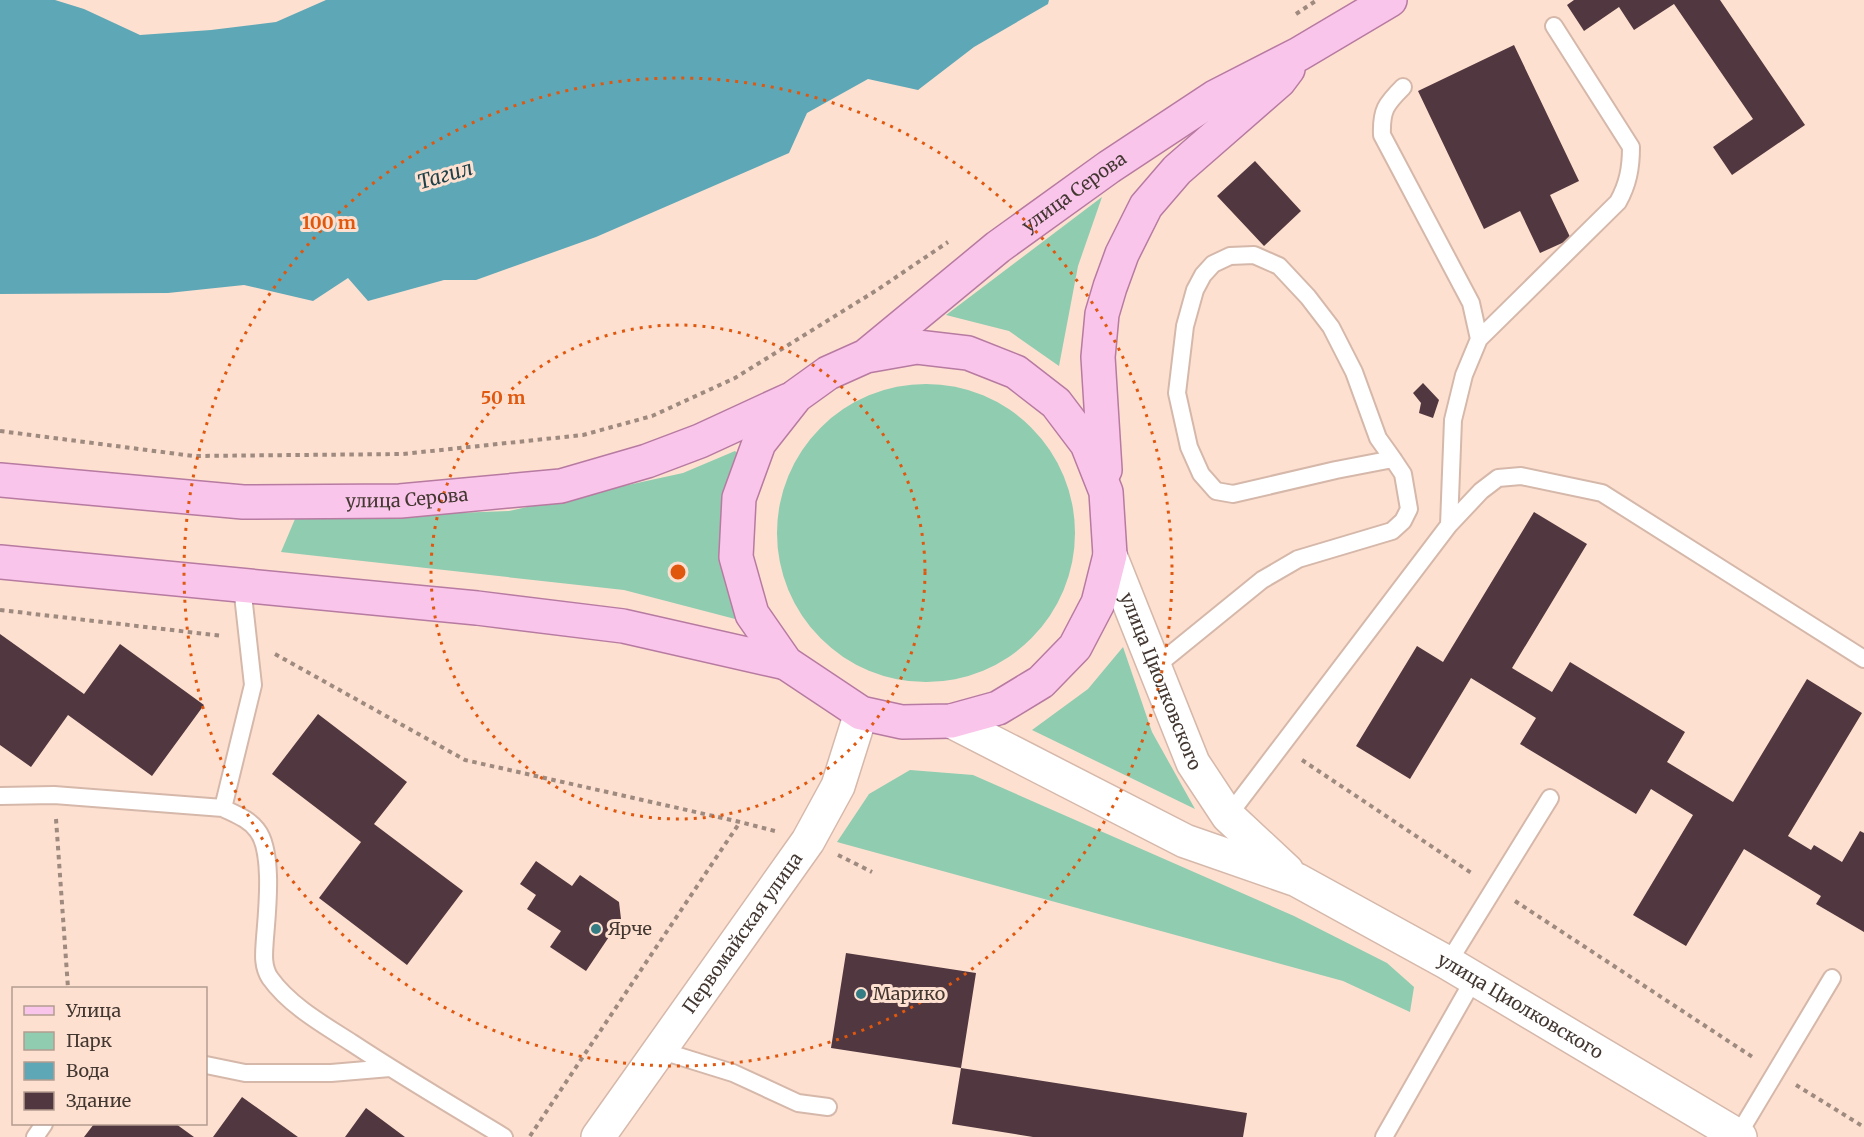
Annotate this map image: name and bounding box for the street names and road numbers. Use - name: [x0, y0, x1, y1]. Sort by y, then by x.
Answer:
- street label: улица Серова: [1017, 147, 1131, 237]
- street label: улица Серова: [345, 483, 470, 512]
- street label: улица Циолковского: [1115, 589, 1207, 775]
- street label: Первомайская улица: [677, 847, 807, 1018]
- street label: улица Циолковского: [1434, 947, 1608, 1064]

